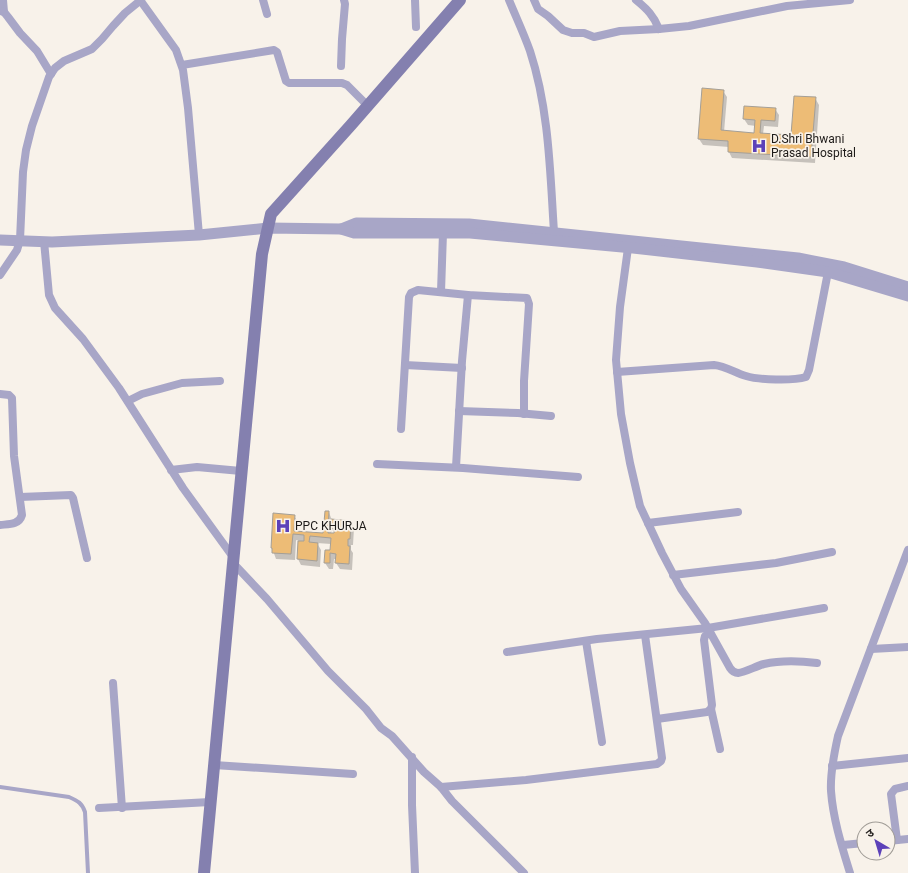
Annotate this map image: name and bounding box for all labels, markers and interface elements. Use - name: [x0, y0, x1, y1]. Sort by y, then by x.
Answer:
- place label: D.Shri Bhwani Prasad Hospital: [771, 132, 856, 160]
- hospital icon: D.Shri Bhwani Prasad Hospital: [750, 137, 768, 155]
- hospital icon: PPC KHURJA: [274, 517, 292, 535]
- place label: PPC KHURJA: [295, 519, 367, 533]
- north arrow: [856, 821, 896, 861]
- text: उ: [864, 826, 877, 841]

